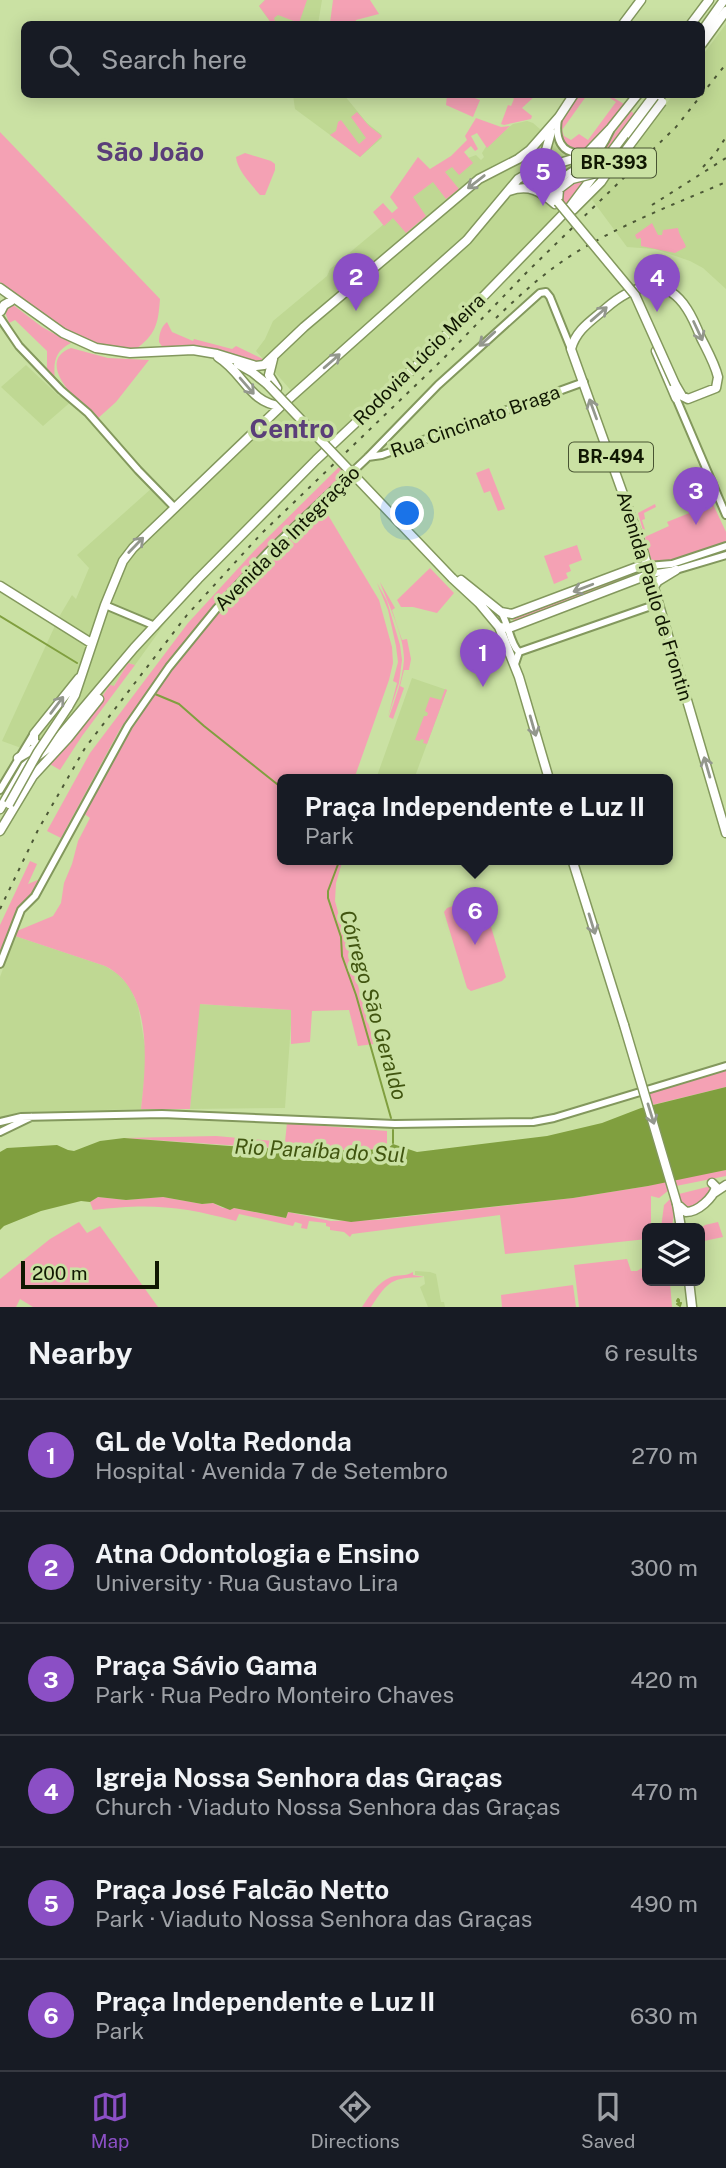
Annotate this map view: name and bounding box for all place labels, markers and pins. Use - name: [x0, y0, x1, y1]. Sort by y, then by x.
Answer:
- pin: 5: [520, 148, 566, 206]
- pin: 2: [333, 253, 379, 311]
- pin: 4: [634, 254, 680, 312]
- pin: 3: [673, 467, 719, 525]
- pin: 1: [460, 629, 506, 687]
- pin: 6: [452, 887, 498, 945]

